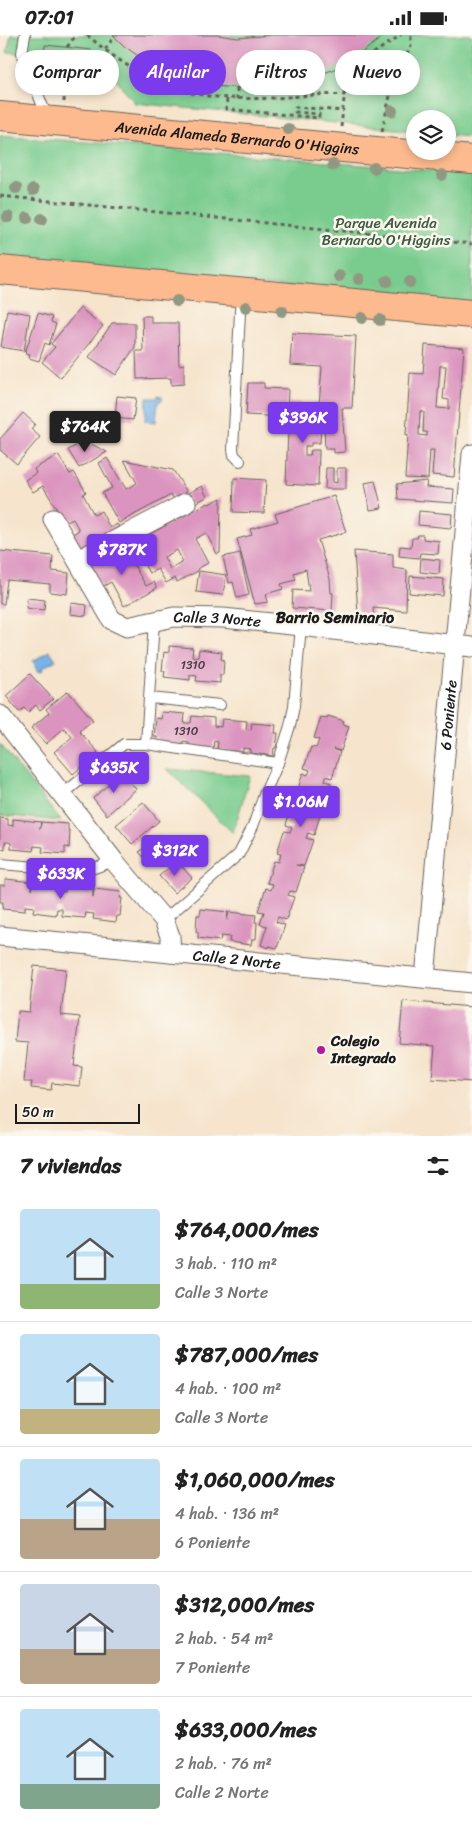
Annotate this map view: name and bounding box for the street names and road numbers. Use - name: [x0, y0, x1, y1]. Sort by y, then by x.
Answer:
- street label: Avenida Alameda Bernardo O'Higgins: [113, 114, 360, 162]
- street label: Calle 3 Norte: [173, 604, 263, 635]
- street label: 6 Poniente: [432, 679, 465, 751]
- street label: Calle 2 Norte: [192, 942, 282, 977]

